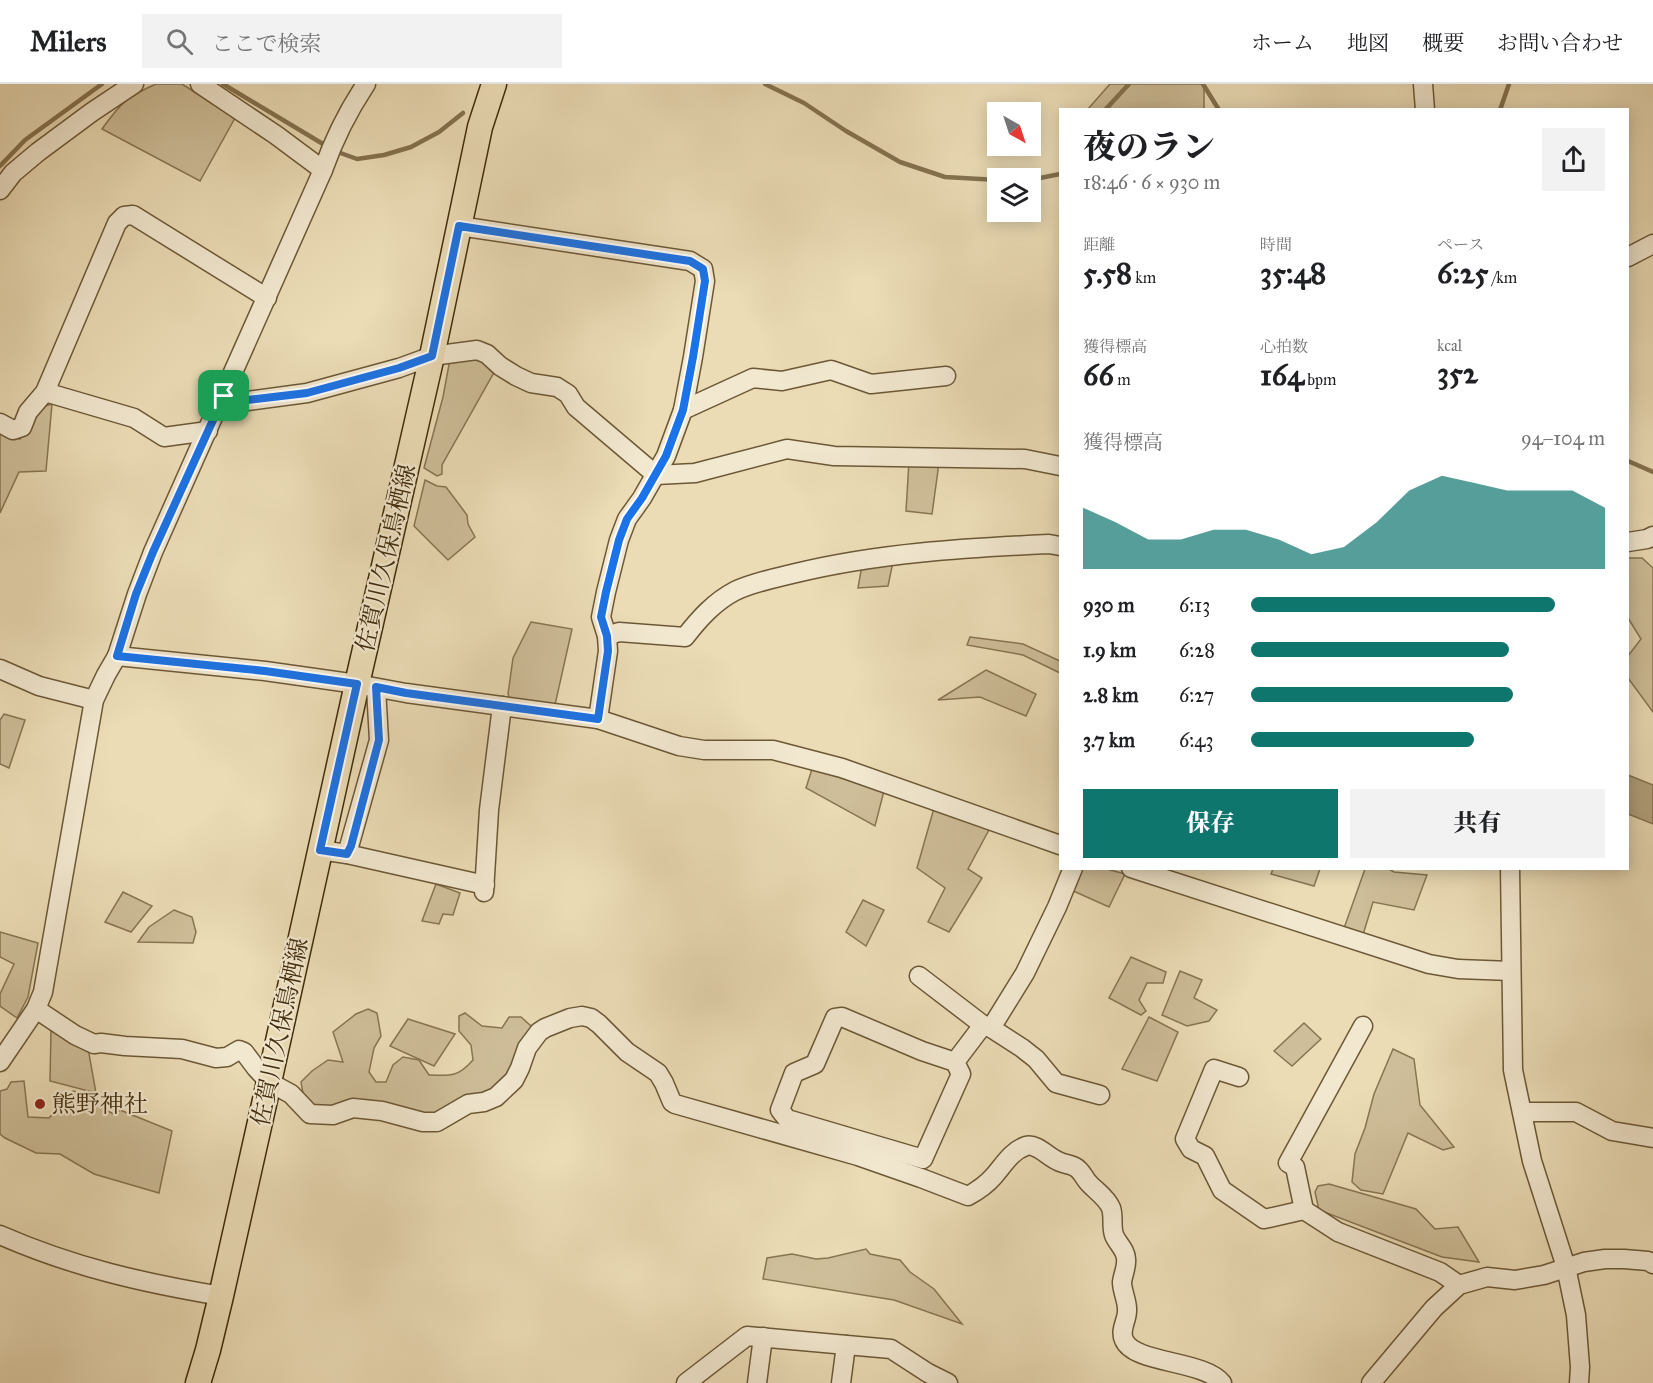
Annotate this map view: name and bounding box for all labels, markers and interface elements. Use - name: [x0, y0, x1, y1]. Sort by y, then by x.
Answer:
- search box: [142, 14, 562, 68]
- text: Milers: [30, 24, 106, 59]
- icon: search: [163, 25, 196, 58]
- text: ここで検索: [211, 30, 321, 57]
- text: ホーム: [1251, 30, 1314, 56]
- text: 地図: [1347, 30, 1389, 56]
- text: 概要: [1422, 30, 1464, 56]
- text: お問い合わせ: [1497, 30, 1623, 56]
- north arrow: [987, 102, 1041, 156]
- map controls: [987, 102, 1041, 222]
- text: 夜のラン: [1083, 127, 1215, 167]
- button: share: [1542, 128, 1605, 191]
- button: layers: [987, 168, 1041, 222]
- text: 18:46 · 6 × 930 m: [1083, 170, 1220, 194]
- text: 距離: [1083, 235, 1115, 254]
- text: 時間: [1260, 235, 1292, 254]
- text: ペース: [1437, 235, 1484, 254]
- text: 5.58: [1083, 255, 1132, 291]
- text: 35:48: [1260, 255, 1326, 291]
- text: 6:25: [1437, 255, 1488, 291]
- text: km: [1132, 268, 1156, 287]
- text: /km: [1488, 268, 1517, 287]
- text: kcal: [1437, 336, 1462, 355]
- text: 獲得標高: [1083, 337, 1147, 356]
- text: 心拍数: [1260, 337, 1308, 356]
- text: 352: [1437, 355, 1478, 391]
- text: 66: [1083, 357, 1114, 393]
- text: 164: [1260, 357, 1304, 393]
- pin: [198, 370, 249, 421]
- text: m: [1114, 370, 1131, 389]
- text: bpm: [1304, 370, 1336, 389]
- icon: arrive: [207, 379, 240, 412]
- text: 94–104 m: [1521, 426, 1605, 450]
- text: 獲得標高: [1083, 430, 1163, 454]
- street label: 佐賀川久保鳥栖線: [350, 461, 422, 655]
- text: 930 m: [1083, 593, 1135, 617]
- text: 6:13: [1179, 593, 1210, 617]
- text: 1.9 km: [1083, 638, 1136, 662]
- text: 6:28: [1179, 638, 1215, 662]
- text: 2.8 km: [1083, 683, 1138, 707]
- text: 6:27: [1179, 683, 1214, 707]
- text: 3.7 km: [1083, 728, 1135, 752]
- text: 6:43: [1179, 728, 1213, 752]
- button: 保存: [1083, 789, 1338, 858]
- button: 共有: [1350, 789, 1605, 858]
- street label: 佐賀川久保鳥栖線: [245, 935, 315, 1129]
- place label: 熊野神社: [52, 1089, 148, 1119]
- marker: 熊野神社: [33, 1097, 47, 1111]

